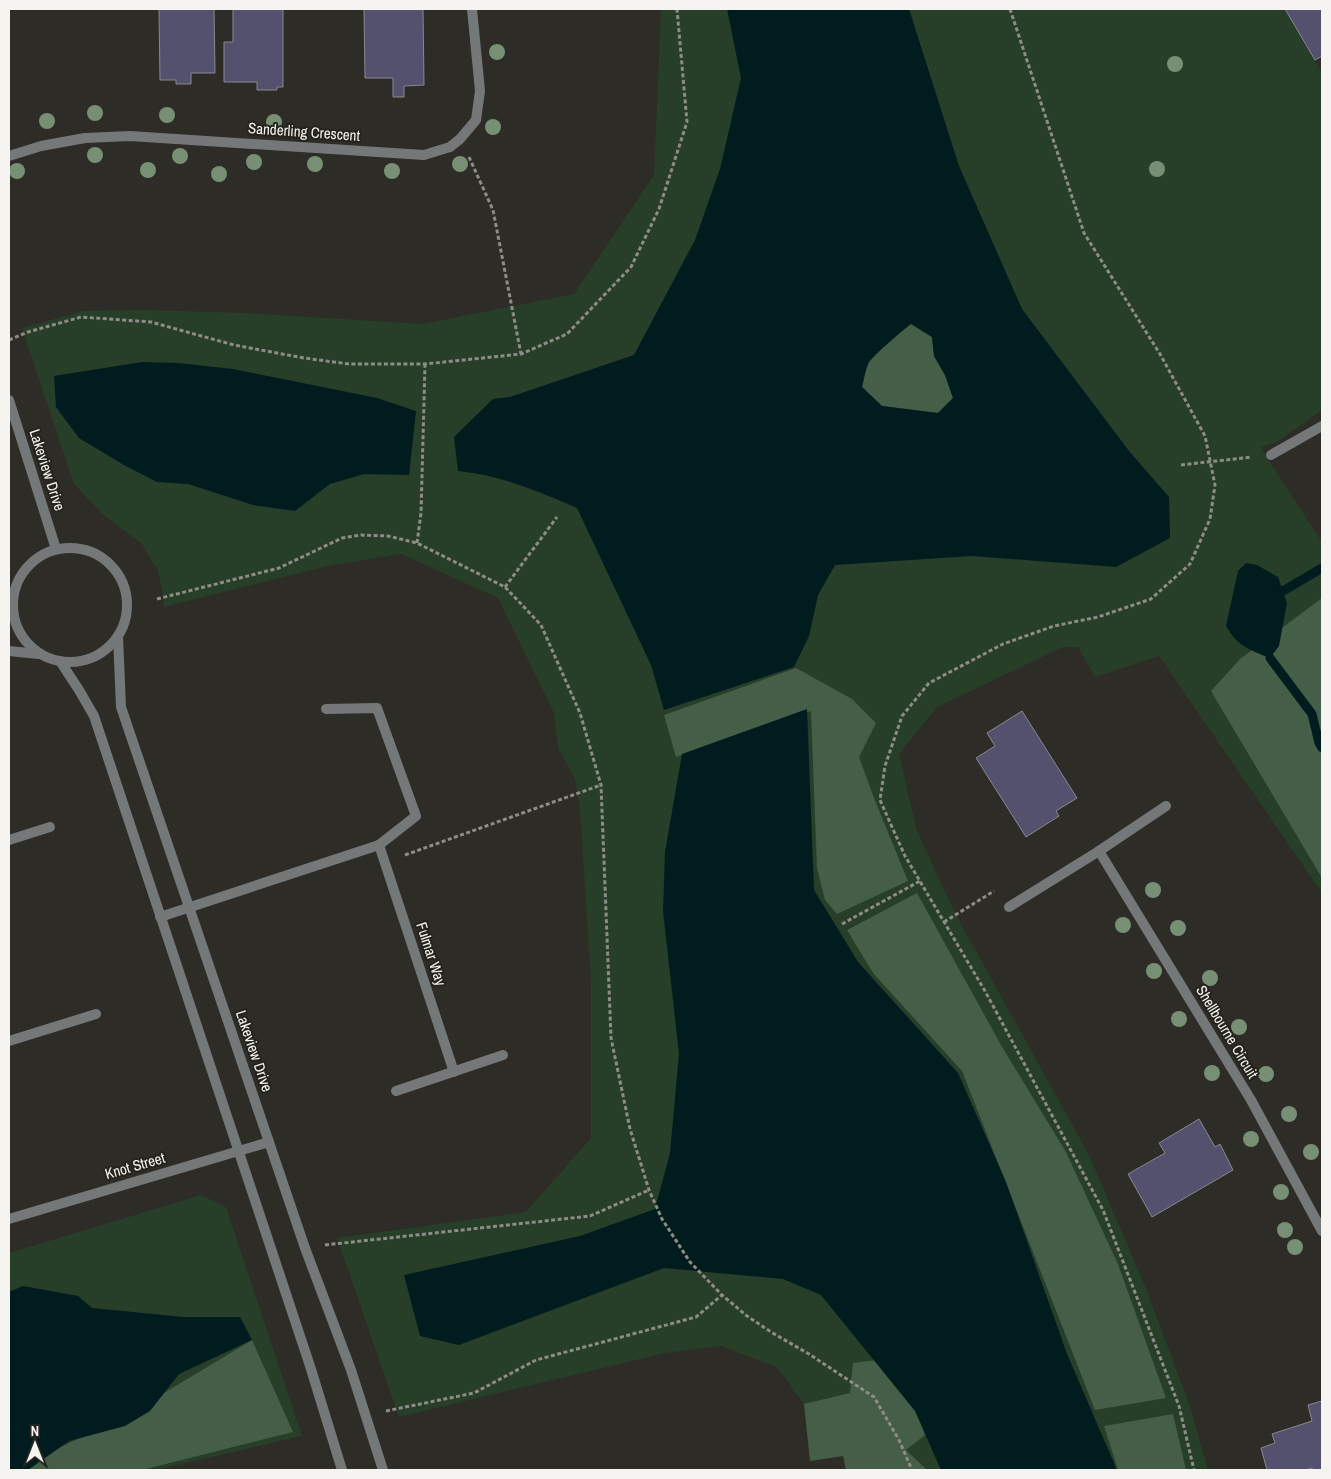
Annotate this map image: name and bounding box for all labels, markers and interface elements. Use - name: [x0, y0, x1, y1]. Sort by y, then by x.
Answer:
- street label: Sanderling Crescent: [247, 117, 361, 146]
- street label: Lakeview Drive: [24, 426, 71, 514]
- street label: Fulmar Way: [411, 919, 452, 989]
- street label: Shellbourne Circuit: [1191, 981, 1264, 1083]
- street label: Lakeview Drive: [231, 1007, 278, 1094]
- street label: Knot Street: [102, 1147, 168, 1184]
- north arrow: [10, 1419, 60, 1469]
- text: N: [31, 1422, 39, 1440]

